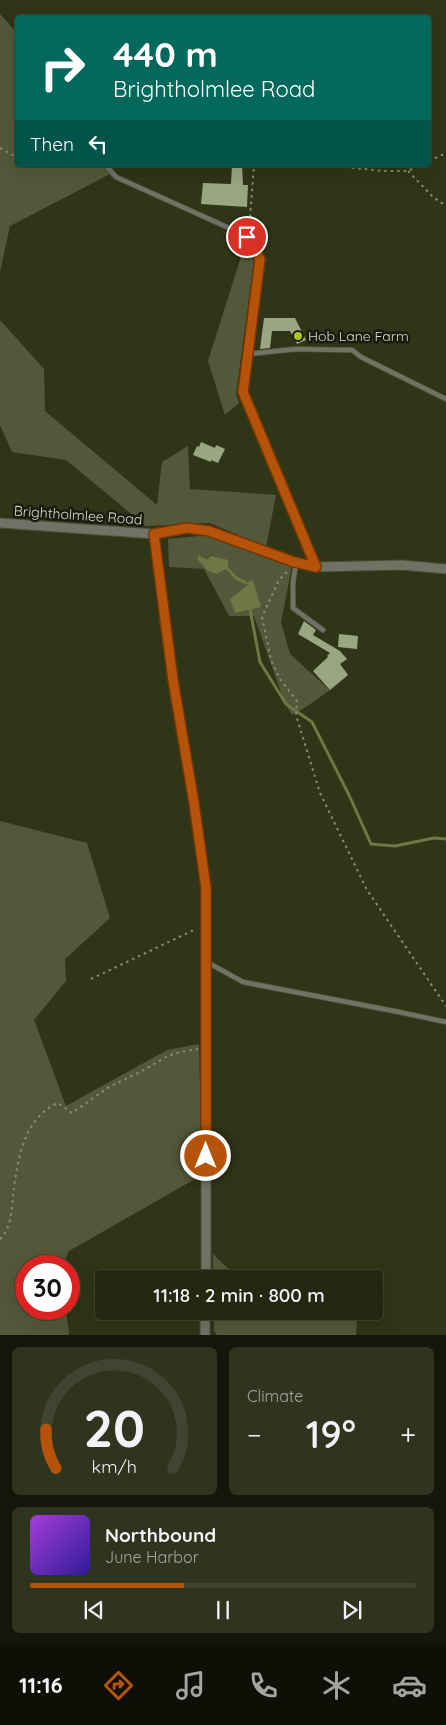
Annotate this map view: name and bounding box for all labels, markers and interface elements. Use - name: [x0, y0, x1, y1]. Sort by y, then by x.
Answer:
- text: 440 m: [113, 32, 218, 76]
- icon: right: [30, 35, 95, 100]
- text: Brightholmlee Road: [113, 75, 315, 103]
- icon: left: [84, 130, 112, 158]
- text: Then: [30, 132, 74, 156]
- pin: [226, 216, 268, 258]
- icon: arrive: [233, 223, 261, 251]
- place label: Hob Lane Farm: [308, 327, 409, 345]
- marker: Hob Lane Farm: [292, 330, 304, 342]
- street label: Brightholmlee Road: [13, 502, 143, 528]
- position arrow: [179, 1129, 231, 1181]
- speed limit sign: 30: [15, 1255, 80, 1320]
- text: 11:18 · 2 min · 800 m: [153, 1283, 325, 1307]
- text: Climate: [247, 1386, 303, 1406]
- text: 20: [84, 1395, 145, 1460]
- text: 19°: [306, 1410, 356, 1458]
- text: −: [247, 1417, 262, 1452]
- text: +: [400, 1417, 416, 1452]
- text: km/h: [92, 1455, 137, 1477]
- text: Northbound: [105, 1523, 216, 1547]
- text: June Harbor: [105, 1547, 199, 1567]
- icon: previous: [80, 1596, 108, 1624]
- icon: pause: [209, 1596, 237, 1624]
- icon: next: [338, 1596, 366, 1624]
- icon: directions: [101, 1668, 136, 1703]
- icon: music: [173, 1668, 208, 1703]
- icon: phone: [246, 1668, 281, 1703]
- icon: climate: [319, 1668, 354, 1703]
- icon: car: [392, 1668, 427, 1703]
- text: 11:16: [19, 1671, 63, 1699]

